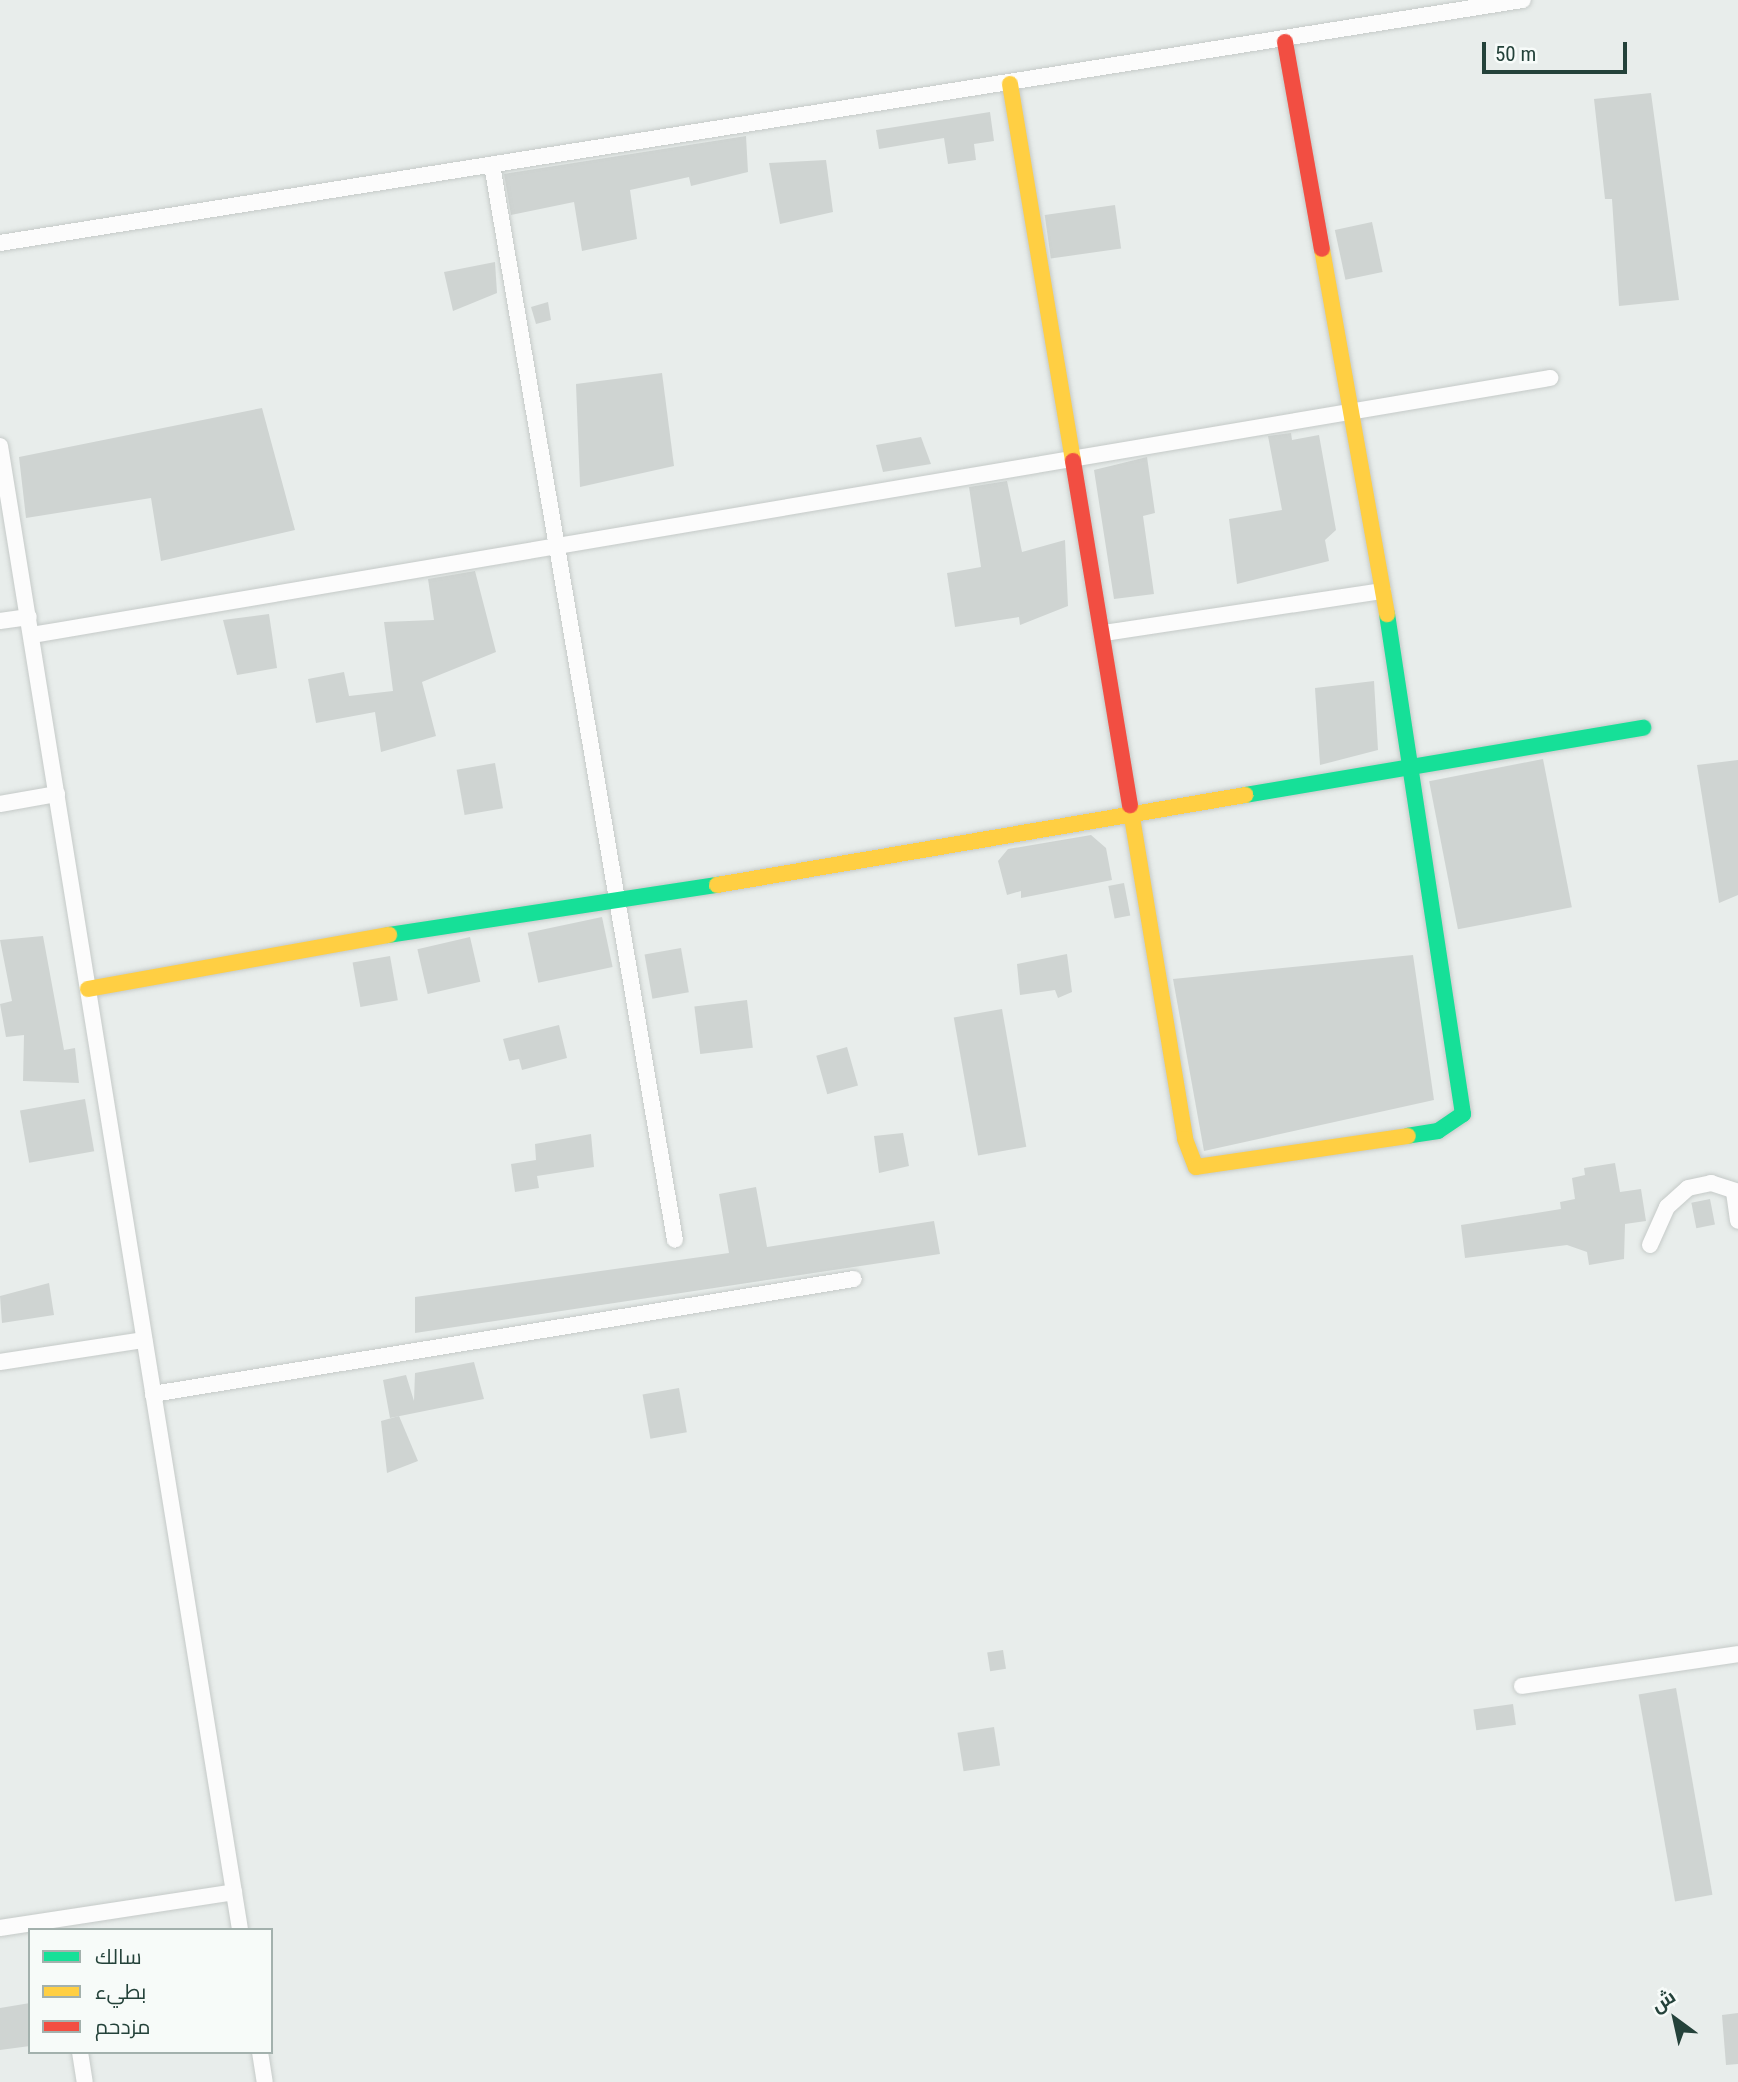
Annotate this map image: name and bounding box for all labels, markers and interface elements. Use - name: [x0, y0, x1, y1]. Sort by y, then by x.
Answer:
- scale bar: [1486, 28, 1631, 72]
- text: 50 m: [1495, 42, 1536, 66]
- legend: [28, 1928, 273, 2054]
- text: سالك: [95, 1945, 142, 1969]
- text: بطيء: [95, 1980, 146, 2004]
- north arrow: [1640, 1984, 1710, 2054]
- text: ش: [1647, 1985, 1680, 2017]
- text: مزدحم: [95, 2015, 150, 2039]

